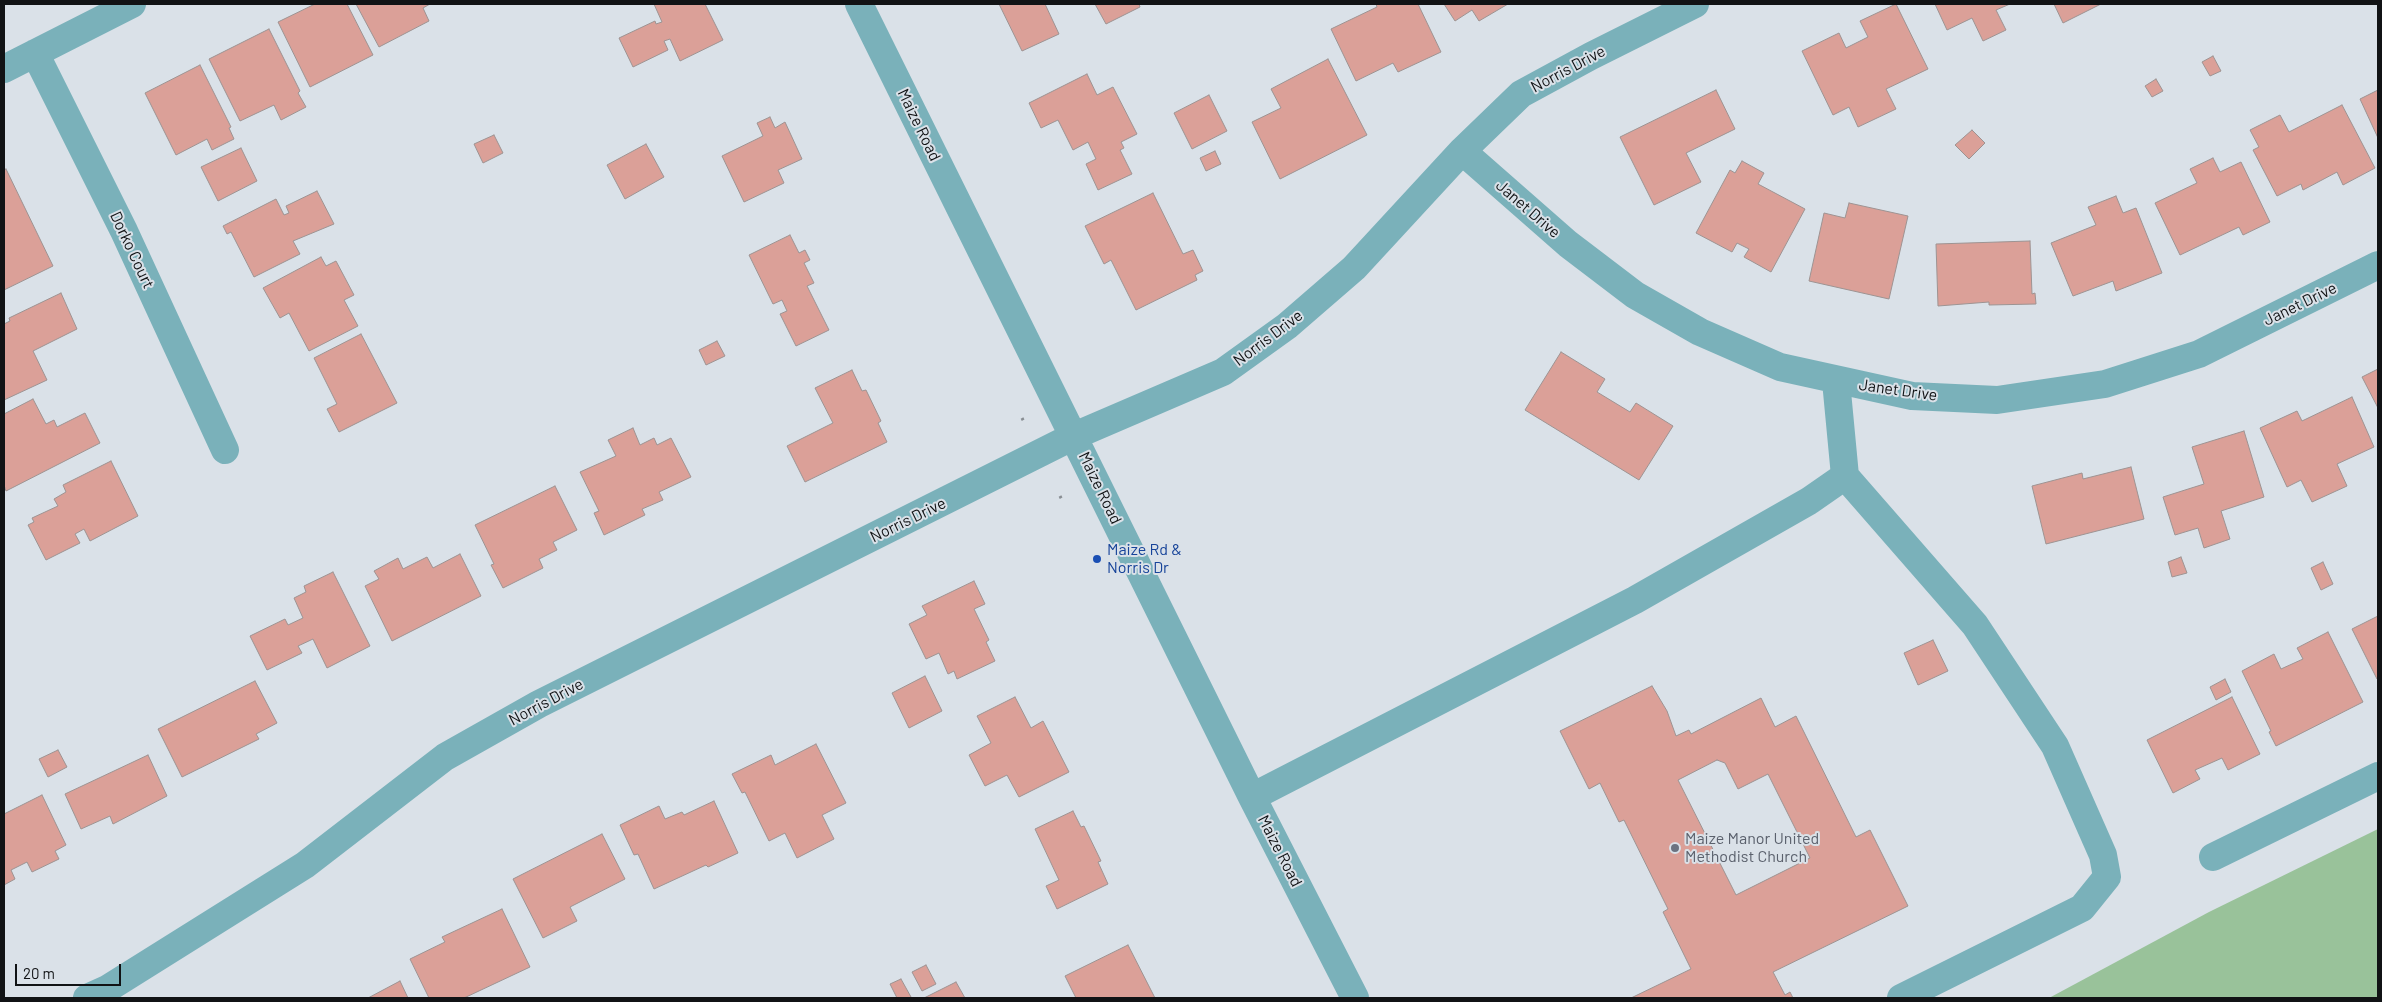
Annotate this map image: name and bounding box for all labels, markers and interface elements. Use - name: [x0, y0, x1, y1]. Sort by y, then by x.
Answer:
- street label: Norris Drive: [1527, 41, 1609, 97]
- street label: Maize Road: [893, 86, 945, 164]
- street label: Janet Drive: [1492, 176, 1564, 242]
- street label: Dorko Court: [106, 208, 158, 292]
- street label: Janet Drive: [2260, 278, 2340, 330]
- street label: Norris Drive: [1230, 306, 1306, 370]
- street label: Janet Drive: [1858, 375, 1938, 405]
- street label: Maize Road: [1074, 449, 1126, 527]
- street label: Norris Drive: [867, 493, 949, 547]
- place label: Maize Rd & Norris Dr: [1107, 540, 1182, 578]
- marker: Maize Rd & Norris Dr: [1091, 553, 1103, 565]
- street label: Norris Drive: [505, 674, 587, 730]
- street label: Maize Road: [1254, 812, 1306, 890]
- place label: Maize Manor United Methodist Church: [1685, 829, 1819, 867]
- marker: Maize Manor United Methodist Church: [1669, 842, 1681, 854]
- scale bar: [18, 954, 124, 986]
- text: 20 m: [23, 964, 55, 982]

